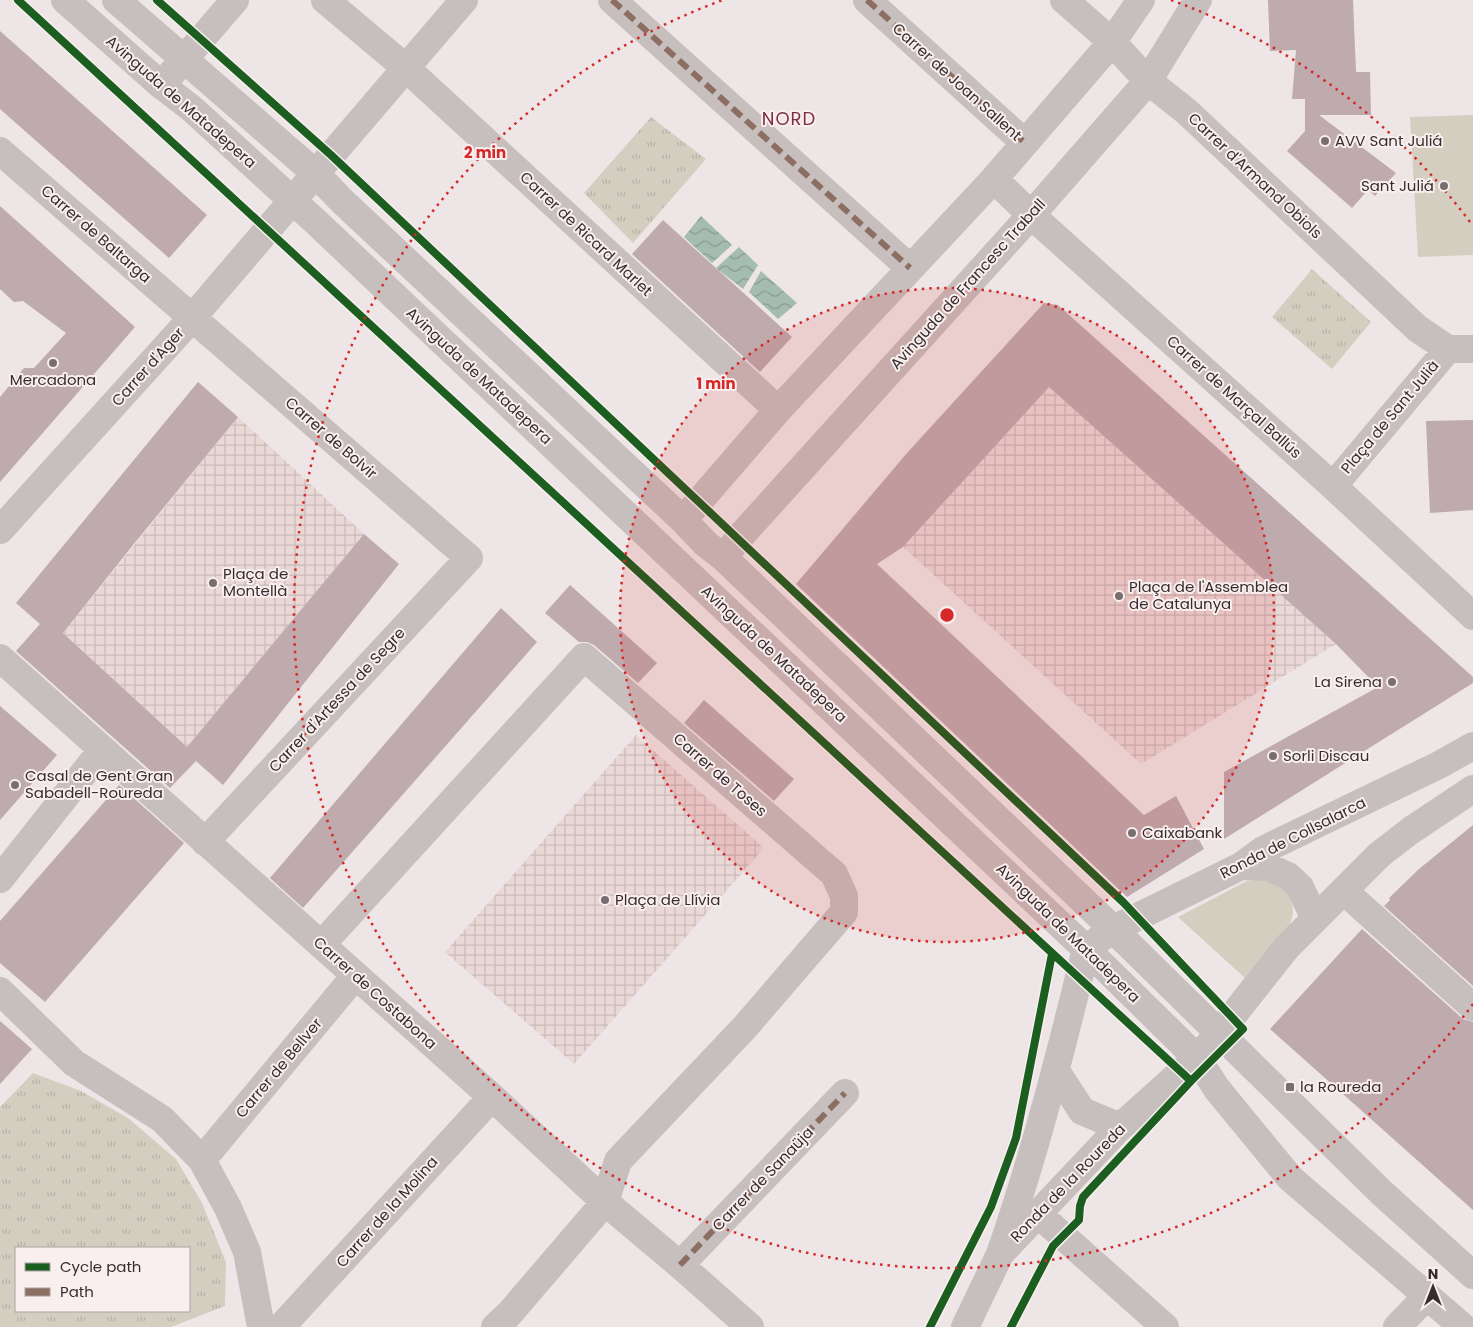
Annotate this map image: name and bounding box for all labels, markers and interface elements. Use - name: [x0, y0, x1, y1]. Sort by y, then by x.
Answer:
- street label: Carrer de Joan Sallent: [888, 18, 1027, 145]
- street label: Avinguda de Matadepera: [102, 31, 261, 173]
- district label: NORD: [762, 106, 816, 131]
- street label: Carrer d'Armand Obiols: [1184, 108, 1327, 243]
- place label: AVV Sant Juliá: [1335, 130, 1442, 151]
- marker: AVV Sant Juliá: [1319, 135, 1331, 147]
- text: 2 min: [464, 142, 506, 163]
- street label: Carrer de Ricard Marlet: [515, 167, 657, 301]
- place label: Sant Juliá: [1361, 175, 1434, 196]
- street label: Carrer de Baltarga: [37, 180, 156, 287]
- marker: Sant Juliá: [1438, 180, 1450, 192]
- street label: Avinguda de Francesc Traball: [885, 194, 1050, 374]
- street label: Avinguda de Matadepera: [402, 302, 557, 449]
- street label: Carrer d'Ager: [107, 322, 189, 411]
- street label: Carrer de Marçal Ballús: [1162, 330, 1307, 463]
- street label: Plaça de Sant Julià: [1336, 355, 1443, 478]
- marker: Mercadona: [47, 357, 59, 369]
- place label: Mercadona: [10, 369, 96, 390]
- text: 1 min: [696, 373, 736, 394]
- street label: Carrer de Bolvir: [281, 392, 382, 484]
- place label: Plaça de Montellà: [223, 563, 288, 601]
- place label: Plaça de l'Assemblea de Catalunya: [1129, 576, 1288, 614]
- marker: Plaça de Montellà: [207, 577, 219, 589]
- street label: Avinguda de Matadepera: [697, 580, 852, 727]
- marker: Plaça de l'Assemblea de Catalunya: [1113, 590, 1125, 602]
- centre of rings: [938, 606, 956, 624]
- street label: Carrer d'Artessa de Segre: [264, 623, 410, 777]
- place label: La Sirena: [1314, 671, 1382, 692]
- marker: La Sirena: [1386, 676, 1398, 688]
- street label: Carrer de Toses: [669, 728, 772, 821]
- place label: Sorli Discau: [1283, 745, 1369, 766]
- marker: Sorli Discau: [1267, 750, 1279, 762]
- place label: Casal de Gent Gran Sabadell-Roureda: [25, 765, 173, 803]
- marker: Casal de Gent Gran Sabadell-Roureda: [9, 779, 21, 791]
- street label: Ronda de Collsalarca: [1216, 792, 1369, 884]
- place label: Caixabank: [1142, 822, 1223, 843]
- marker: Caixabank: [1126, 827, 1138, 839]
- street label: Avinguda de Matadepera: [992, 858, 1145, 1007]
- place label: Plaça de Llívia: [615, 889, 720, 910]
- marker: Plaça de Llívia: [599, 894, 611, 906]
- street label: Carrer de Costabona: [309, 932, 442, 1054]
- street label: Carrer de Bellver: [231, 1013, 327, 1122]
- place label: la Roureda: [1300, 1076, 1381, 1097]
- marker: la Roureda: [1284, 1081, 1296, 1093]
- street label: Ronda de la Roureda: [1005, 1119, 1130, 1247]
- street label: Carrer de Sanaüja: [707, 1122, 818, 1235]
- street label: Carrer de la Molina: [331, 1152, 442, 1272]
- legend: [15, 1247, 190, 1312]
- text: Cycle path: [60, 1256, 141, 1277]
- north arrow: [1408, 1262, 1458, 1312]
- text: N: [1428, 1264, 1438, 1284]
- text: Path: [60, 1281, 94, 1302]

